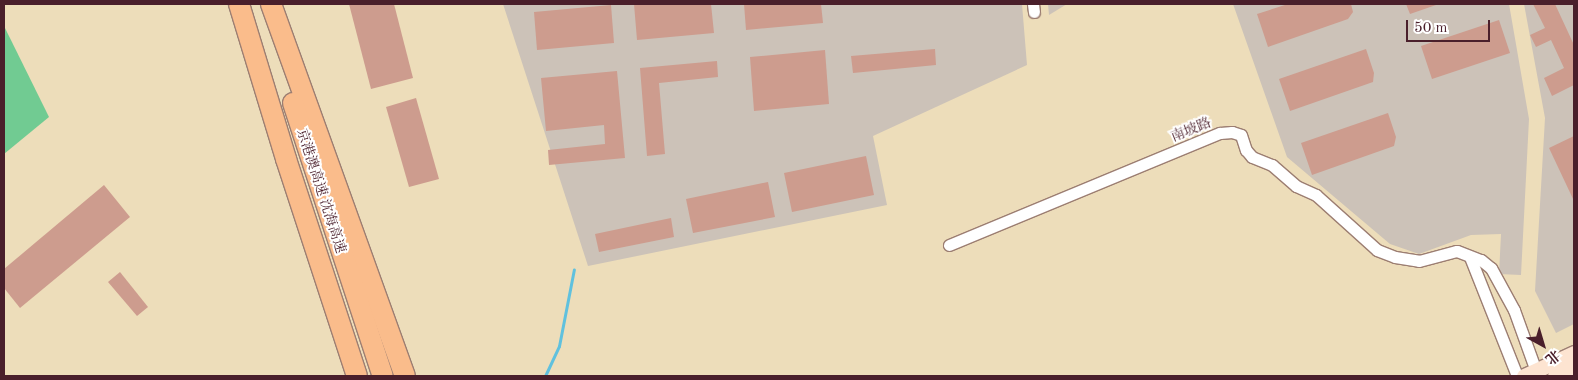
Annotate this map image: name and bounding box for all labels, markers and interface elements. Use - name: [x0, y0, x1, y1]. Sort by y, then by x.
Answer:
- scale bar: [1408, 10, 1492, 42]
- text: 50 m: [1414, 21, 1448, 36]
- street label: 南坡路: [1168, 114, 1214, 146]
- street label: 京港澳高速 沈海高速: [293, 127, 349, 255]
- north arrow: [1518, 320, 1568, 370]
- text: 北: [1543, 347, 1562, 367]

